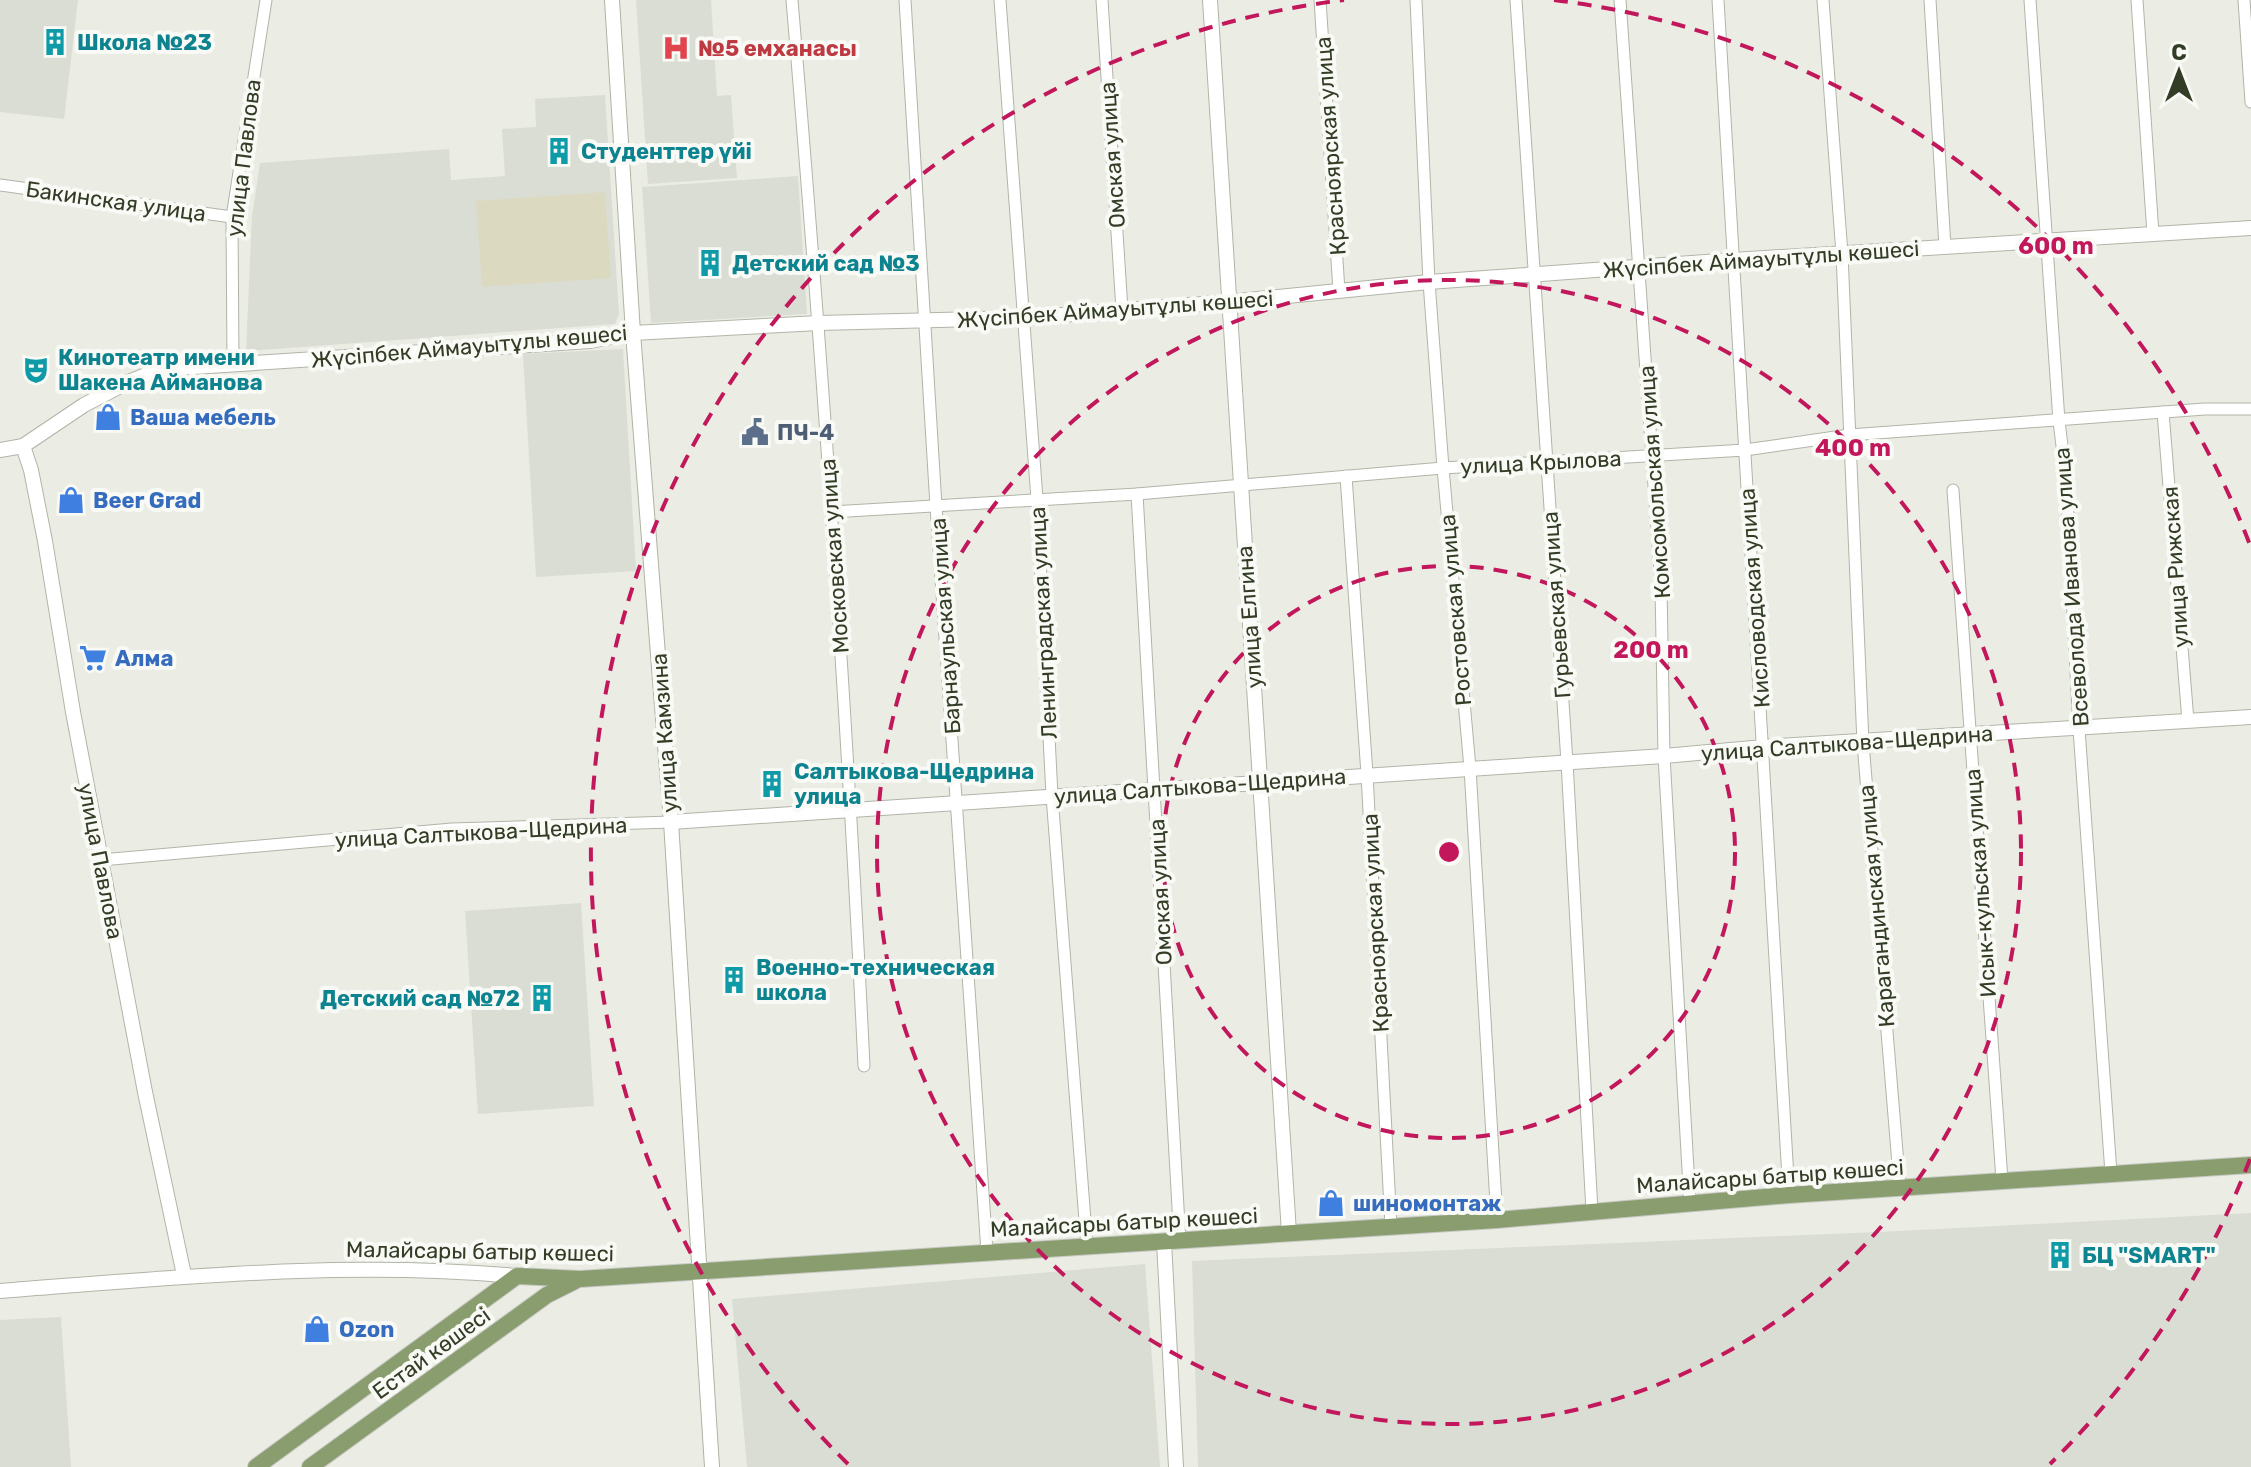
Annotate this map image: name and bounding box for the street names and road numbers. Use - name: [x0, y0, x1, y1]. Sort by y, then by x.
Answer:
- street label: Красноярская улица: [1309, 36, 1352, 256]
- street label: улица Павлова: [220, 78, 267, 238]
- street label: Омская улица: [1094, 81, 1131, 229]
- street label: Бакинская улица: [24, 175, 208, 227]
- street label: Жүсіпбек Аймауытұлы көшесі: [1602, 235, 1920, 284]
- street label: Жүсіпбек Аймауытұлы көшесі: [956, 285, 1274, 334]
- street label: Жүсіпбек Аймауытұлы көшесі: [310, 319, 628, 374]
- street label: Комсомольская улица: [1633, 364, 1676, 600]
- street label: улица Крылова: [1460, 445, 1622, 480]
- street label: Всеволода Иванова улица: [2048, 446, 2095, 728]
- street label: Московская улица: [814, 458, 855, 654]
- street label: улица Рижская: [2156, 485, 2195, 649]
- street label: Кисловодская улица: [1733, 487, 1776, 709]
- street label: Ленинградская улица: [1024, 506, 1063, 740]
- street label: Гурьевская улица: [1536, 511, 1576, 699]
- street label: Ростовская улица: [1434, 513, 1477, 707]
- street label: Барнаульская улица: [924, 517, 967, 735]
- street label: улица Елгина: [1231, 545, 1268, 689]
- street label: улица Камзина: [645, 652, 684, 814]
- street label: улица Салтыкова-Щедрина: [1700, 720, 1994, 767]
- street label: улица Салтыкова-Щедрина: [1053, 763, 1347, 810]
- street label: Исык-кульская улица: [1959, 768, 2002, 998]
- street label: улица Павлова: [72, 781, 129, 942]
- street label: Карагандинская улица: [1852, 784, 1901, 1028]
- street label: улица Салтыкова-Щедрина: [334, 811, 628, 854]
- street label: Красноярская улица: [1356, 813, 1395, 1033]
- street label: Омская улица: [1143, 818, 1178, 966]
- street label: Малайсары батыр көшесі: [1635, 1154, 1905, 1199]
- street label: Малайсары батыр көшесі: [989, 1202, 1259, 1243]
- street label: Малайсары батыр көшесі: [346, 1236, 614, 1267]
- street label: Естай көшесі: [367, 1302, 495, 1405]

